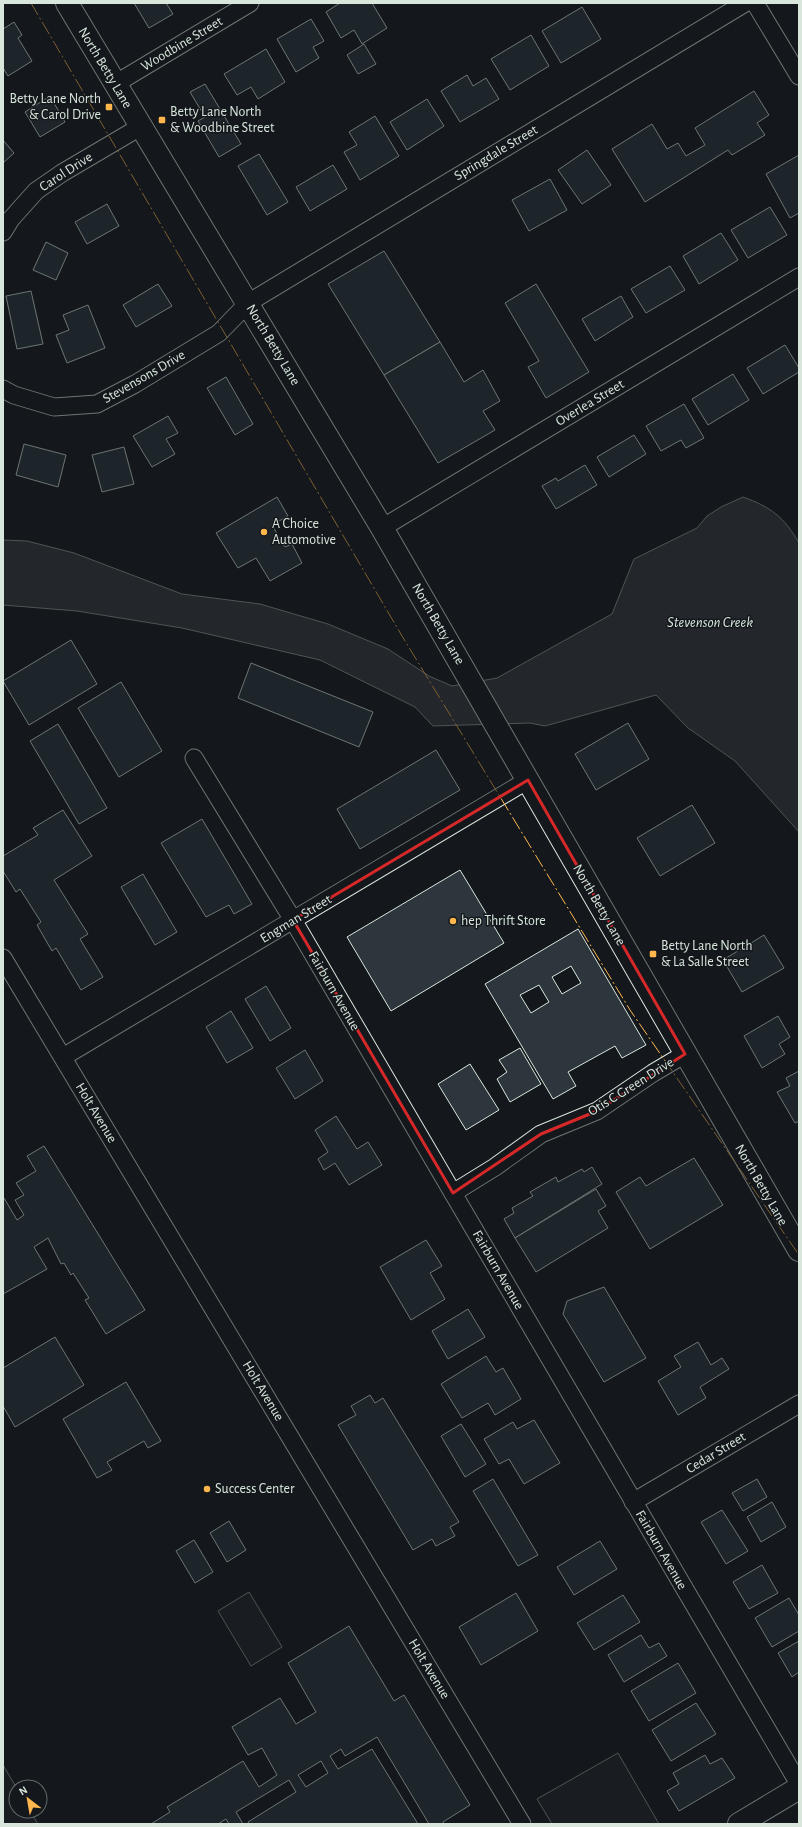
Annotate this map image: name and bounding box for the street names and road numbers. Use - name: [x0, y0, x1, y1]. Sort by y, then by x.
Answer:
- street label: Woodbine Street: [139, 14, 226, 74]
- street label: North Betty Lane: [75, 25, 135, 111]
- street label: Springdale Street: [452, 122, 541, 183]
- street label: Carol Drive: [37, 150, 95, 194]
- street label: North Betty Lane: [243, 302, 303, 388]
- street label: Stevensons Drive: [100, 348, 188, 406]
- street label: Overlea Street: [553, 377, 627, 429]
- street label: North Betty Lane: [409, 581, 467, 667]
- street label: North Betty Lane: [570, 862, 628, 948]
- street label: Engman Street: [258, 892, 335, 946]
- street label: Fairburn Avenue: [306, 949, 362, 1033]
- street label: Otis C Green Drive: [586, 1055, 676, 1119]
- street label: Holt Avenue: [73, 1081, 119, 1145]
- street label: North Betty Lane: [732, 1142, 790, 1228]
- street label: Fairburn Avenue: [470, 1228, 526, 1312]
- street label: Holt Avenue: [240, 1359, 286, 1423]
- street label: Cedar Street: [684, 1430, 749, 1476]
- street label: Fairburn Avenue: [633, 1508, 689, 1592]
- street label: Holt Avenue: [406, 1637, 452, 1701]

